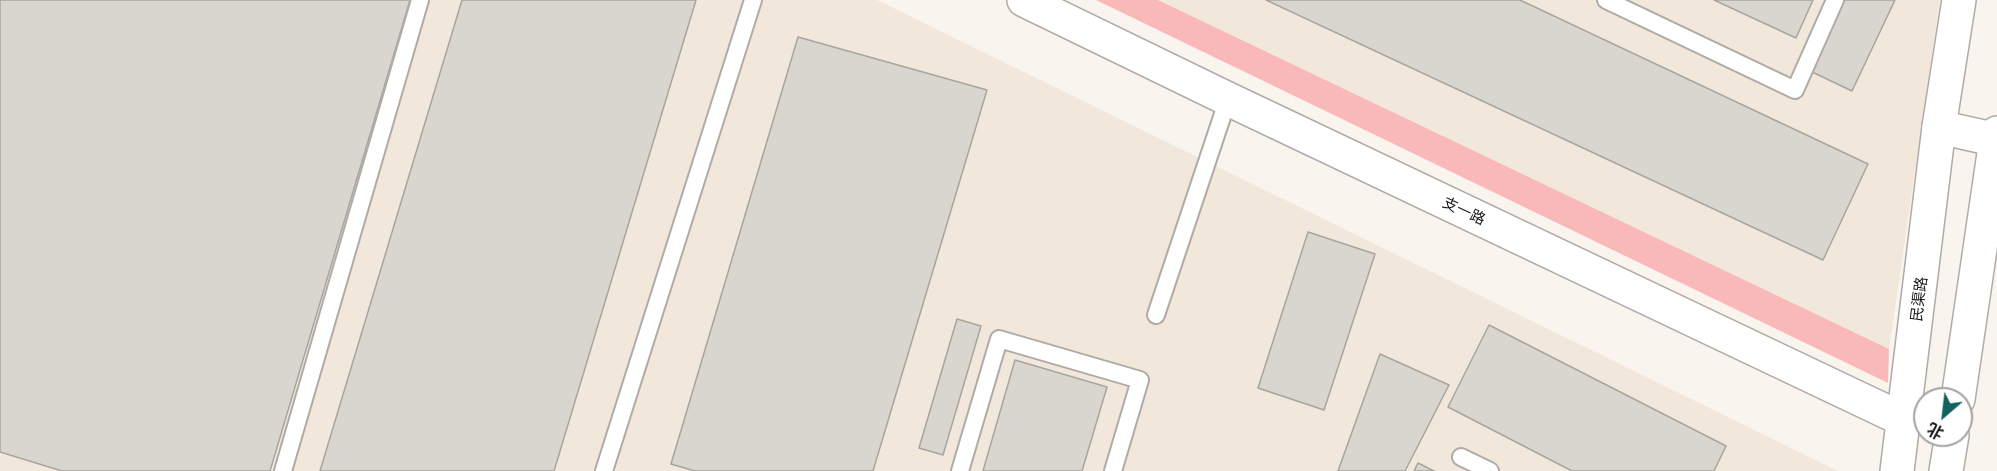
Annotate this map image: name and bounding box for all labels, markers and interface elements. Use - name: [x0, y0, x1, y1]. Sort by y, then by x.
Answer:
- street label: 支一路: [1440, 193, 1488, 229]
- street label: 民渠路: [1907, 276, 1931, 322]
- north arrow: [1913, 387, 1973, 447]
- text: 北: [1924, 419, 1947, 444]

